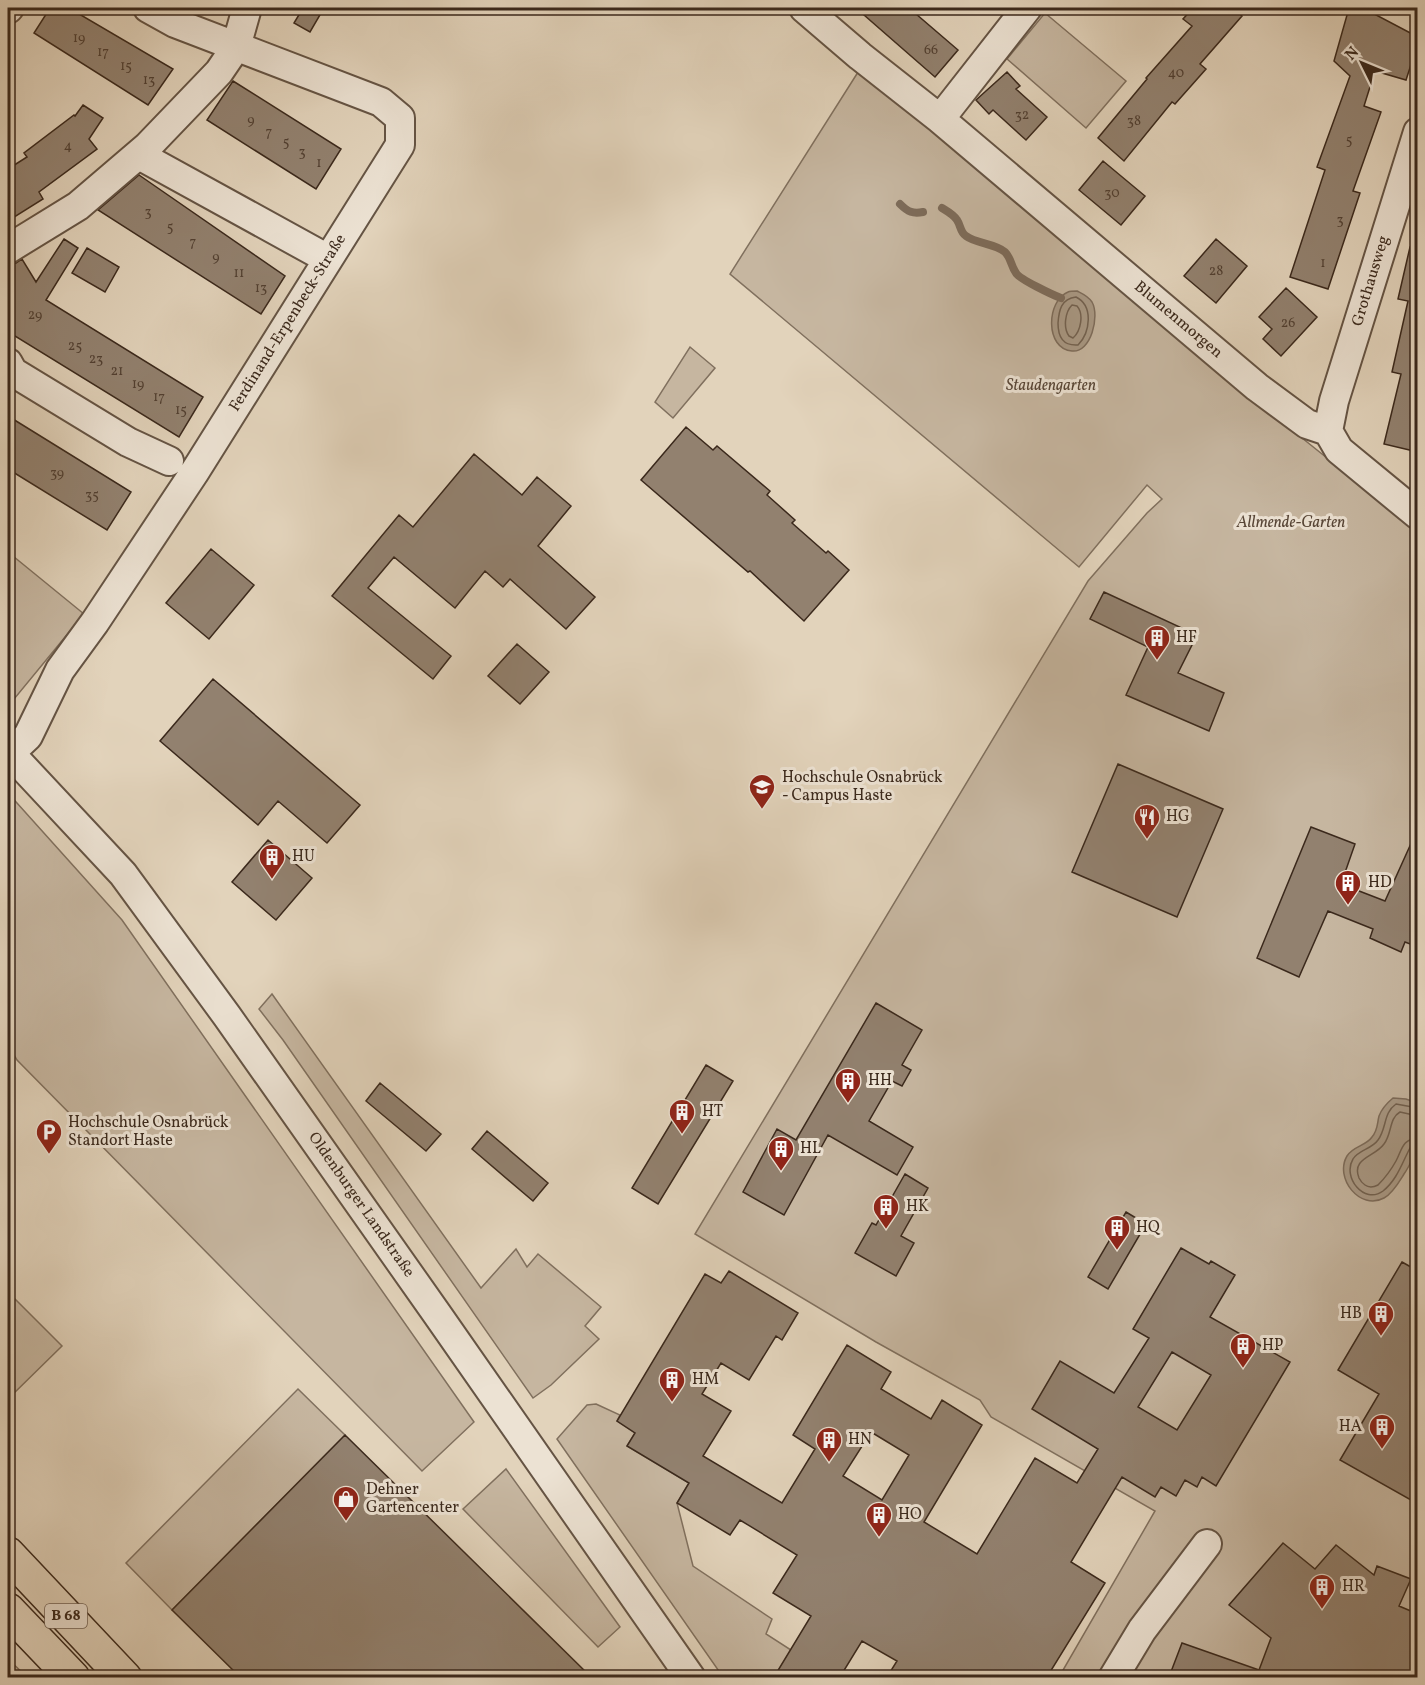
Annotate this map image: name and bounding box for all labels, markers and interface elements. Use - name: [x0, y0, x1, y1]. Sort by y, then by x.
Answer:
- house number: 19: [73, 29, 85, 48]
- north arrow: [1332, 33, 1392, 93]
- house number: 66: [924, 41, 938, 60]
- text: N: [1340, 42, 1365, 66]
- house number: 17: [97, 43, 109, 62]
- house number: 15: [120, 57, 132, 76]
- house number: 40: [1168, 64, 1184, 83]
- house number: 13: [143, 71, 155, 90]
- house number: 32: [1015, 106, 1029, 125]
- house number: 9: [247, 111, 255, 130]
- house number: 38: [1127, 112, 1141, 131]
- house number: 7: [266, 123, 273, 142]
- house number: 5: [1346, 131, 1352, 150]
- house number: 5: [283, 133, 289, 152]
- house number: 4: [64, 137, 72, 156]
- house number: 3: [298, 143, 306, 162]
- house number: 1: [316, 154, 322, 173]
- house number: 30: [1104, 184, 1120, 203]
- house number: 3: [144, 203, 152, 222]
- house number: 3: [1336, 211, 1344, 230]
- house number: 5: [167, 218, 173, 237]
- street label: Ferdinand-Erpenbeck-Straße: [224, 230, 352, 416]
- house number: 7: [190, 233, 197, 252]
- street label: Grothausweg: [1347, 233, 1395, 329]
- house number: 9: [212, 248, 220, 267]
- house number: 1: [1320, 254, 1326, 273]
- house number: 28: [1209, 262, 1223, 281]
- house number: 11: [234, 264, 244, 283]
- street label: Blumenmorgen: [1129, 276, 1227, 364]
- house number: 13: [255, 279, 267, 298]
- house number: 29: [28, 306, 42, 325]
- house number: 26: [1281, 314, 1295, 333]
- house number: 25: [68, 337, 82, 356]
- house number: 23: [89, 350, 103, 369]
- house number: 21: [111, 362, 123, 381]
- house number: 19: [132, 375, 144, 394]
- park label: Staudengarten: [1006, 375, 1096, 397]
- house number: 17: [153, 388, 165, 407]
- house number: 15: [175, 401, 187, 420]
- house number: 39: [50, 464, 64, 483]
- house number: 35: [85, 486, 99, 505]
- park label: Allmende-Garten: [1236, 512, 1345, 534]
- building icon: HF: [1142, 623, 1172, 661]
- place label: HF: [1176, 627, 1197, 649]
- place label: Hochschule Osnabrück - Campus Haste: [782, 767, 943, 807]
- school or university icon: Hochschule Osnabrück - Campus Haste: [747, 772, 777, 810]
- restaurant icon: HG: [1132, 802, 1162, 840]
- place label: HG: [1166, 806, 1190, 828]
- building icon: HU: [257, 842, 287, 880]
- place label: HU: [292, 846, 315, 868]
- building icon: HD: [1333, 868, 1363, 906]
- place label: HD: [1368, 872, 1392, 894]
- building icon: HH: [833, 1066, 863, 1104]
- place label: HH: [868, 1070, 892, 1092]
- building icon: HT: [667, 1097, 697, 1135]
- place label: HT: [702, 1101, 723, 1123]
- place label: Hochschule Osnabrück Standort Haste: [68, 1112, 229, 1152]
- parking icon: Hochschule Osnabrück Standort Haste: [34, 1117, 64, 1155]
- street label: Oldenburger Landstraße: [302, 1128, 420, 1282]
- building icon: HL: [766, 1134, 796, 1172]
- place label: HL: [800, 1138, 821, 1160]
- building icon: HK: [871, 1192, 901, 1230]
- place label: HK: [906, 1196, 929, 1218]
- building icon: HQ: [1102, 1213, 1132, 1251]
- place label: HQ: [1136, 1217, 1161, 1239]
- building icon: HB: [1366, 1299, 1396, 1337]
- place label: HB: [1340, 1303, 1362, 1325]
- building icon: HP: [1228, 1331, 1258, 1369]
- place label: HP: [1262, 1335, 1283, 1357]
- building icon: HM: [657, 1365, 687, 1403]
- place label: HM: [692, 1369, 719, 1391]
- building icon: HA: [1367, 1412, 1397, 1450]
- place label: HA: [1339, 1416, 1362, 1438]
- building icon: HN: [814, 1425, 844, 1463]
- place label: HN: [848, 1429, 872, 1451]
- place label: Dehner Gartencenter: [366, 1479, 459, 1519]
- shop icon: Dehner Gartencenter: [331, 1484, 361, 1522]
- building icon: HO: [864, 1500, 894, 1538]
- place label: HO: [898, 1504, 922, 1526]
- building icon: HR: [1307, 1572, 1337, 1610]
- place label: HR: [1342, 1576, 1365, 1598]
- road number: B 68: [45, 1604, 87, 1628]

